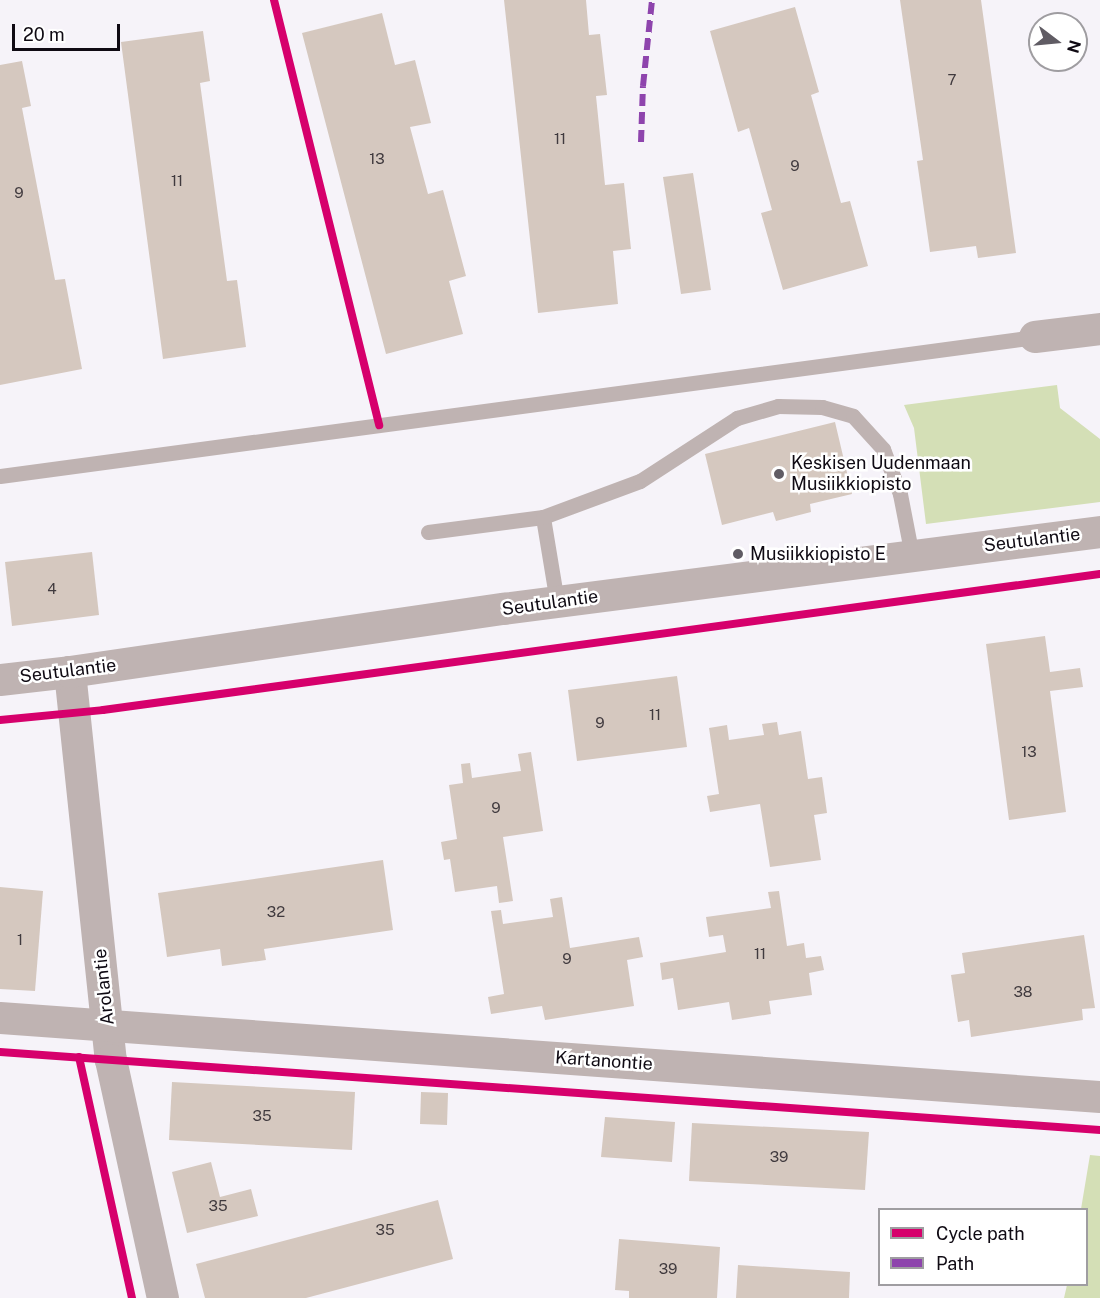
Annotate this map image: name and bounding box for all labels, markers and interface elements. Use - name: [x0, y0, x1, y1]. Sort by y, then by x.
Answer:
- scale bar: [15, 12, 123, 50]
- north arrow: [1028, 12, 1088, 72]
- text: 20 m: [23, 24, 65, 45]
- text: N: [1063, 38, 1085, 55]
- house number: 7: [947, 71, 957, 89]
- house number: 11: [554, 130, 566, 148]
- house number: 13: [369, 150, 385, 168]
- house number: 9: [790, 157, 800, 175]
- house number: 11: [171, 172, 183, 190]
- house number: 9: [14, 184, 24, 202]
- place label: Keskisen Uudenmaan Musiikkiopisto: [791, 453, 971, 496]
- marker: Keskisen Uudenmaan Musiikkiopisto: [772, 467, 786, 481]
- street label: Seutulantie: [982, 523, 1082, 557]
- place label: Musiikkiopisto E: [750, 543, 886, 565]
- marker: Musiikkiopisto E: [731, 547, 745, 561]
- house number: 4: [47, 580, 57, 598]
- street label: Seutulantie: [500, 586, 600, 620]
- street label: Seutulantie: [18, 654, 118, 688]
- house number: 11: [649, 706, 661, 724]
- house number: 9: [595, 714, 605, 732]
- house number: 13: [1021, 743, 1037, 761]
- house number: 9: [491, 799, 501, 817]
- house number: 32: [267, 903, 285, 921]
- house number: 1: [17, 931, 23, 949]
- house number: 11: [754, 945, 766, 963]
- street label: Arolantie: [89, 948, 119, 1026]
- house number: 9: [562, 950, 572, 968]
- house number: 38: [1013, 983, 1033, 1001]
- street label: Kartanontie: [554, 1047, 654, 1075]
- house number: 35: [252, 1107, 272, 1125]
- house number: 39: [770, 1148, 788, 1166]
- house number: 35: [208, 1197, 228, 1215]
- legend: [878, 1208, 1088, 1286]
- house number: 35: [375, 1221, 395, 1239]
- text: Cycle path: [936, 1223, 1025, 1244]
- text: Path: [936, 1253, 974, 1274]
- house number: 39: [659, 1260, 677, 1278]

